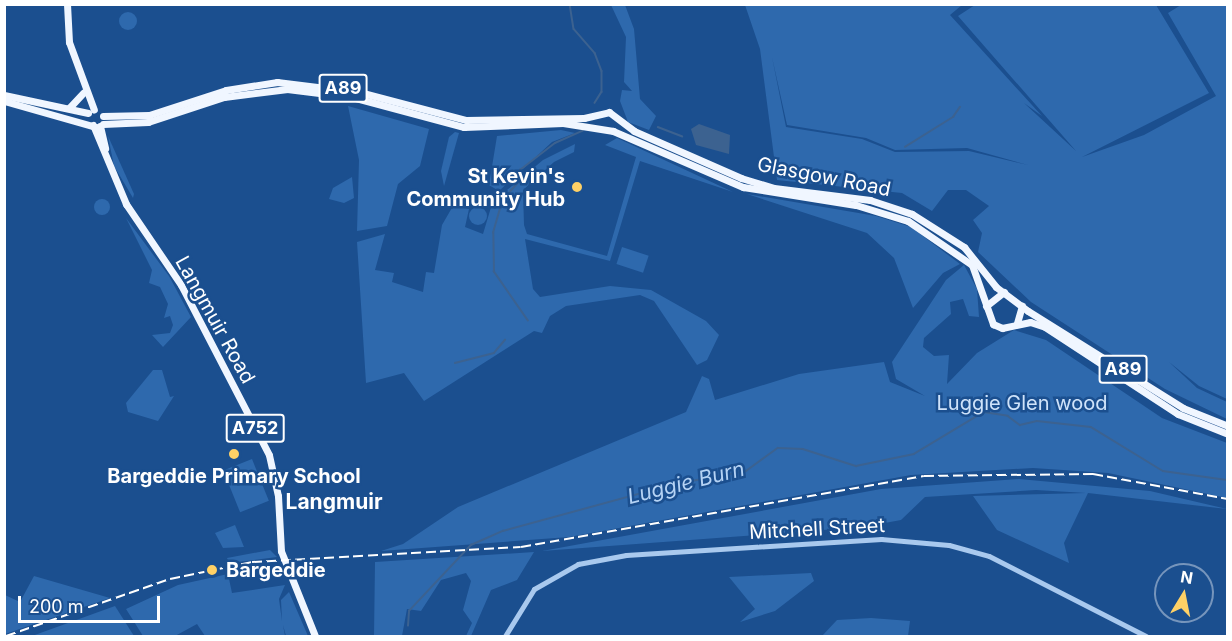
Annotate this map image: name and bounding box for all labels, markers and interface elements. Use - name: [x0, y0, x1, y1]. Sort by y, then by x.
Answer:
- road number: A89: [318, 73, 368, 103]
- street label: Glasgow Road: [755, 152, 893, 202]
- place label: St Kevin's Community Hub: [407, 164, 565, 211]
- marker: St Kevin's Community Hub: [570, 180, 584, 194]
- street label: Langmuir Road: [170, 252, 260, 388]
- road number: A89: [1098, 354, 1148, 384]
- park label: Luggie Glen wood: [937, 391, 1107, 415]
- road number: A752: [225, 413, 285, 443]
- marker: Bargeddie Primary School: [227, 447, 241, 461]
- water label: Luggie Burn: [625, 456, 747, 510]
- place label: Bargeddie Primary School: [107, 464, 361, 488]
- district label: Langmuir: [286, 489, 382, 515]
- street label: Mitchell Street: [749, 513, 885, 545]
- place label: Bargeddie: [226, 558, 326, 582]
- marker: Bargeddie: [203, 561, 221, 579]
- north arrow: [1154, 563, 1214, 623]
- text: N: [1179, 566, 1195, 588]
- scale bar: [21, 584, 164, 622]
- text: 200 m: [29, 596, 84, 617]

